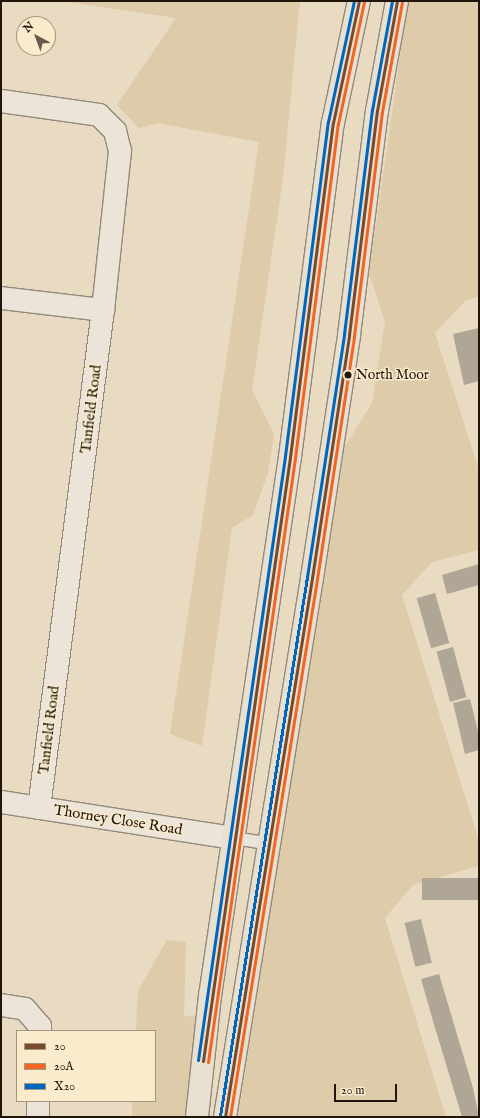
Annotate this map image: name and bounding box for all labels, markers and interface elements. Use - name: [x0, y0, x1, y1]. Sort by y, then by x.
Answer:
- north arrow: [16, 16, 56, 56]
- text: N: [21, 19, 37, 36]
- street label: Tanfield Road: [77, 364, 105, 454]
- place label: North Moor: [356, 367, 429, 383]
- marker: North Moor: [343, 370, 353, 380]
- street label: Tanfield Road: [35, 685, 63, 775]
- street label: Thorney Close Road: [52, 801, 184, 839]
- legend: [16, 1030, 156, 1102]
- text: 20: [54, 1039, 66, 1054]
- text: 20A: [54, 1059, 74, 1074]
- scale bar: [336, 1076, 399, 1102]
- text: X20: [54, 1079, 75, 1094]
- text: 20 m: [341, 1083, 364, 1098]

